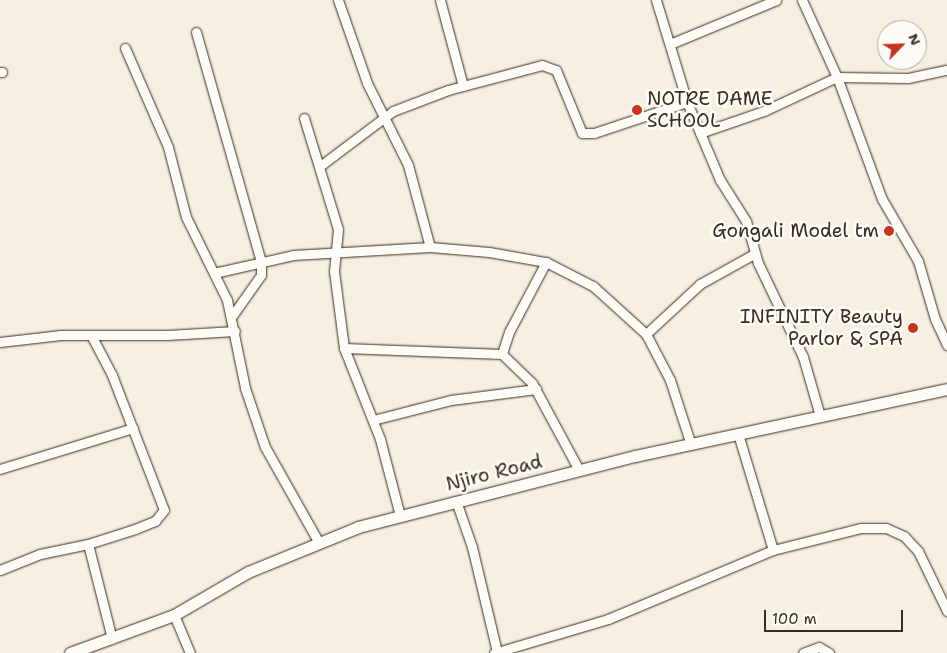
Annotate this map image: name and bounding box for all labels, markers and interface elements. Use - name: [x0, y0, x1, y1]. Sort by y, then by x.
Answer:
- north arrow: [877, 20, 927, 70]
- text: N: [904, 31, 925, 48]
- place label: NOTRE DAME SCHOOL: [647, 88, 773, 132]
- marker: NOTRE DAME SCHOOL: [631, 104, 643, 116]
- place label: Gongali Model tm: [712, 220, 879, 242]
- marker: Gongali Model tm: [883, 225, 895, 237]
- place label: INFINITY Beauty Parlor & SPA: [740, 306, 903, 350]
- marker: INFINITY Beauty Parlor & SPA: [907, 322, 919, 334]
- street label: Njiro Road: [444, 450, 544, 496]
- scale bar: [767, 600, 906, 632]
- text: 100 m: [772, 609, 817, 629]

